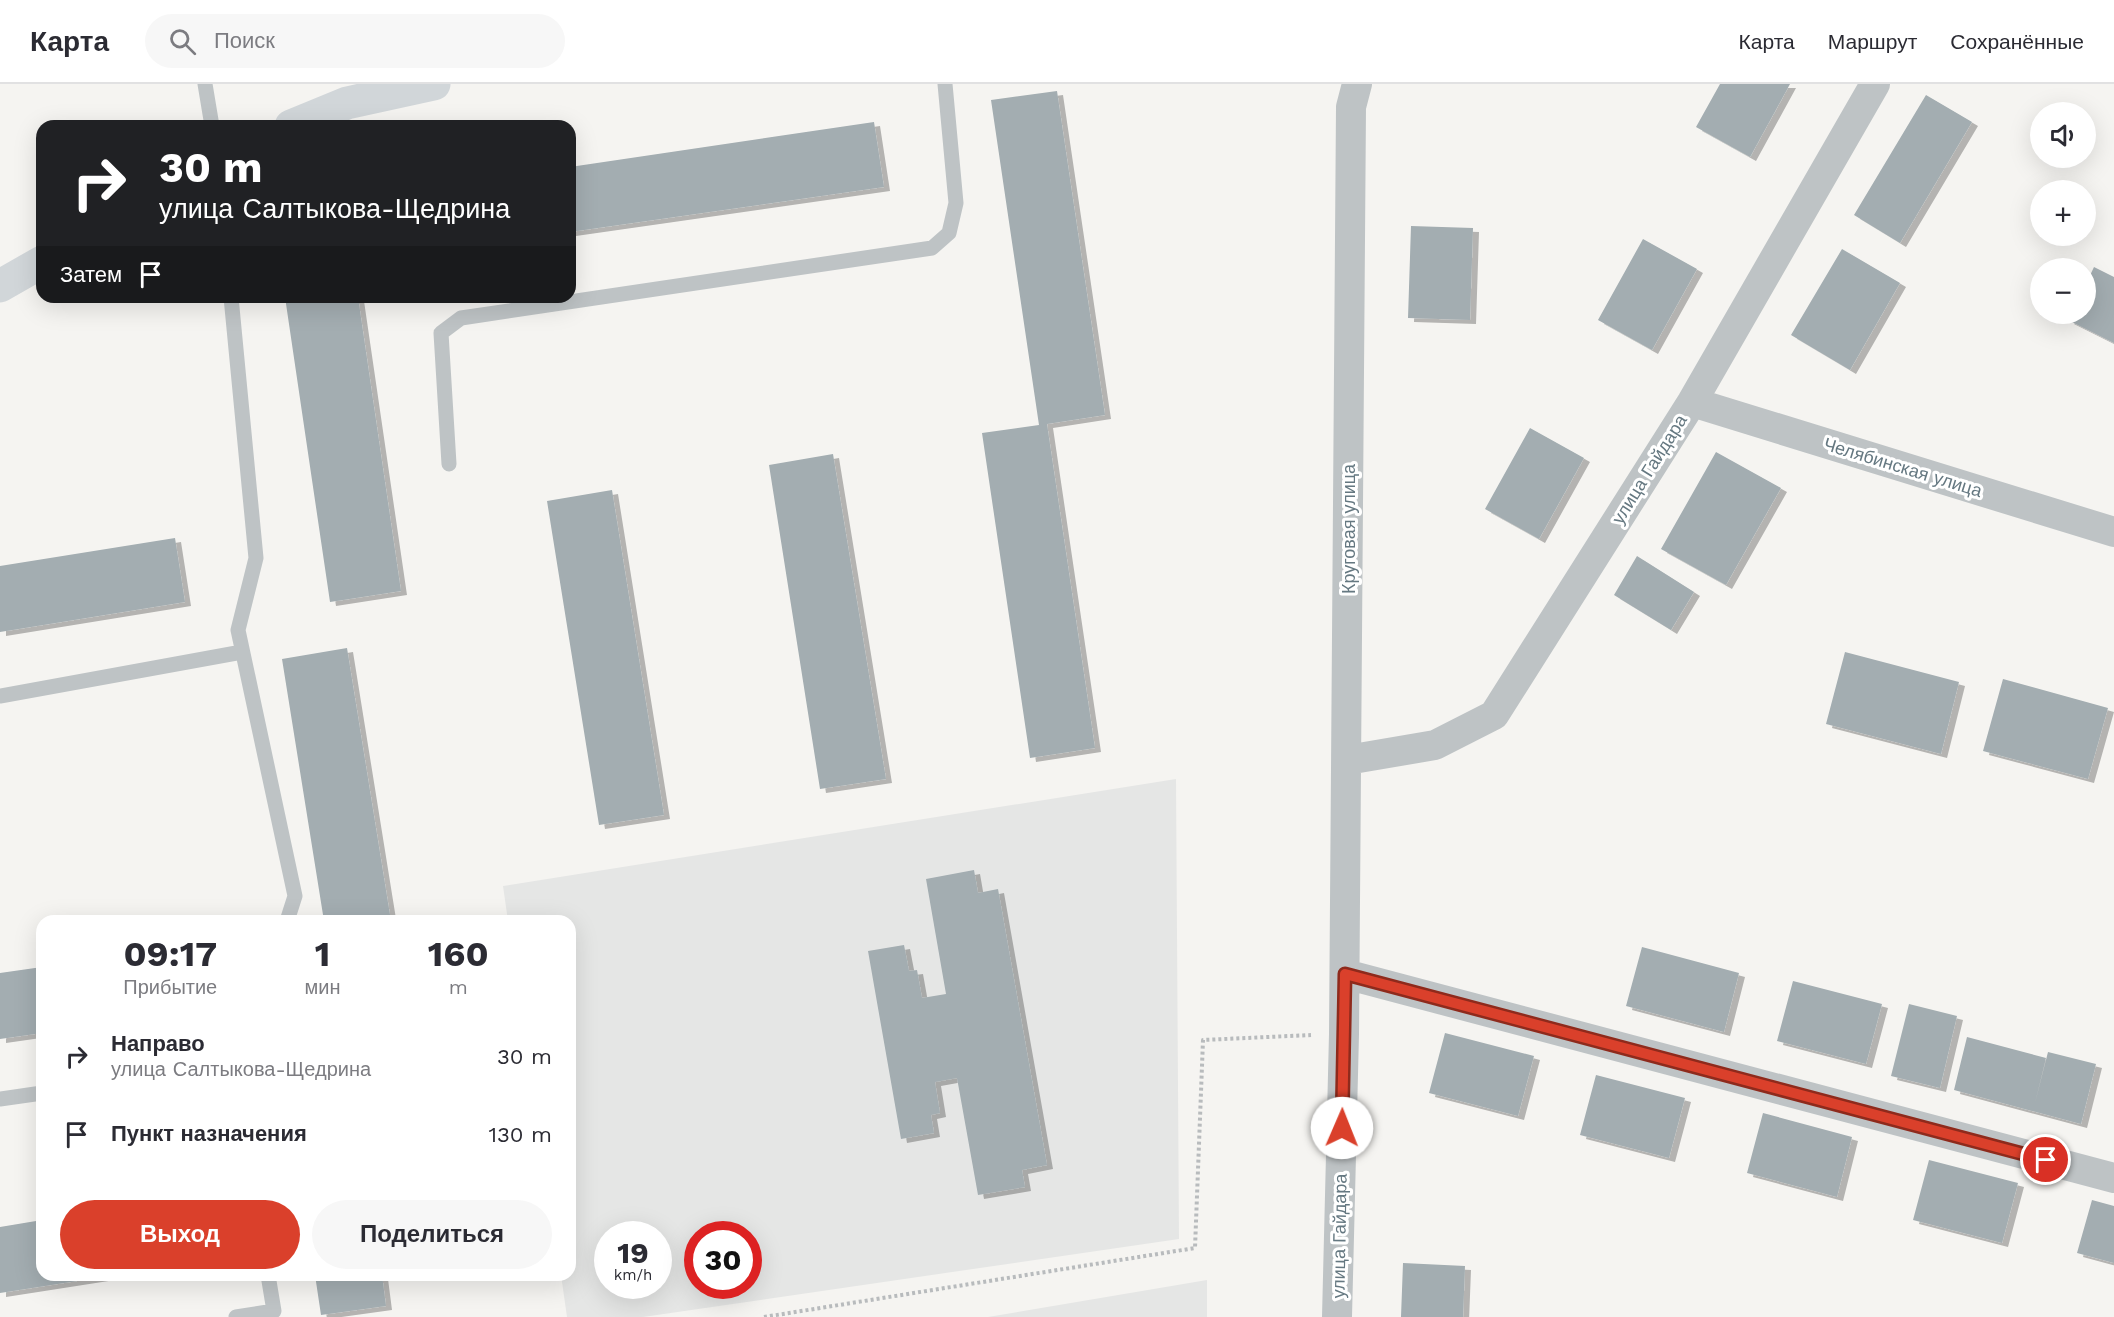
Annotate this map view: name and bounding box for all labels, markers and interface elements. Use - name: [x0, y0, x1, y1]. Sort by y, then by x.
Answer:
- search box: [145, 14, 565, 68]
- text: Карта: [30, 25, 109, 58]
- icon: search: [166, 25, 199, 58]
- text: Поиск: [214, 28, 275, 53]
- text: Карта: [1739, 29, 1795, 54]
- text: Маршрут: [1828, 29, 1917, 54]
- text: Сохранённые: [1950, 29, 2084, 54]
- map controls: [2030, 102, 2096, 324]
- button: sound: [2030, 102, 2096, 168]
- text: 30 m: [159, 143, 263, 192]
- icon: right: [60, 144, 138, 222]
- button: +: [2030, 180, 2096, 246]
- text: улица Салтыкова-Щедрина: [159, 193, 510, 225]
- icon: arrive: [134, 258, 167, 291]
- button: −: [2030, 258, 2096, 324]
- text: Затем: [60, 262, 122, 287]
- street label: улица Гайдара: [1607, 410, 1692, 528]
- street label: Челябинская улица: [1821, 433, 1986, 501]
- street label: Круговая улица: [1338, 463, 1359, 594]
- text: 09:17: [123, 933, 217, 975]
- text: 1: [315, 933, 330, 975]
- text: 160: [428, 933, 489, 975]
- text: Прибытие: [123, 975, 217, 999]
- text: мин: [305, 975, 341, 999]
- text: m: [449, 975, 468, 999]
- text: Направо: [111, 1031, 205, 1056]
- icon: right: [60, 1040, 93, 1073]
- text: 30 m: [497, 1044, 552, 1069]
- text: улица Салтыкова-Щедрина: [111, 1057, 371, 1081]
- position arrow: [1310, 1096, 1374, 1160]
- icon: arrive: [60, 1118, 93, 1151]
- text: Пункт назначения: [111, 1121, 307, 1146]
- text: 130 m: [488, 1122, 552, 1147]
- pin: [2020, 1134, 2071, 1185]
- icon: arrive: [2029, 1143, 2062, 1176]
- street label: улица Гайдара: [1327, 1172, 1351, 1299]
- button: Выход: [60, 1200, 300, 1269]
- button: Поделиться: [312, 1200, 552, 1269]
- speed limit sign: 30: [684, 1221, 762, 1299]
- text: 19: [617, 1235, 649, 1270]
- text: km/h: [614, 1266, 652, 1284]

